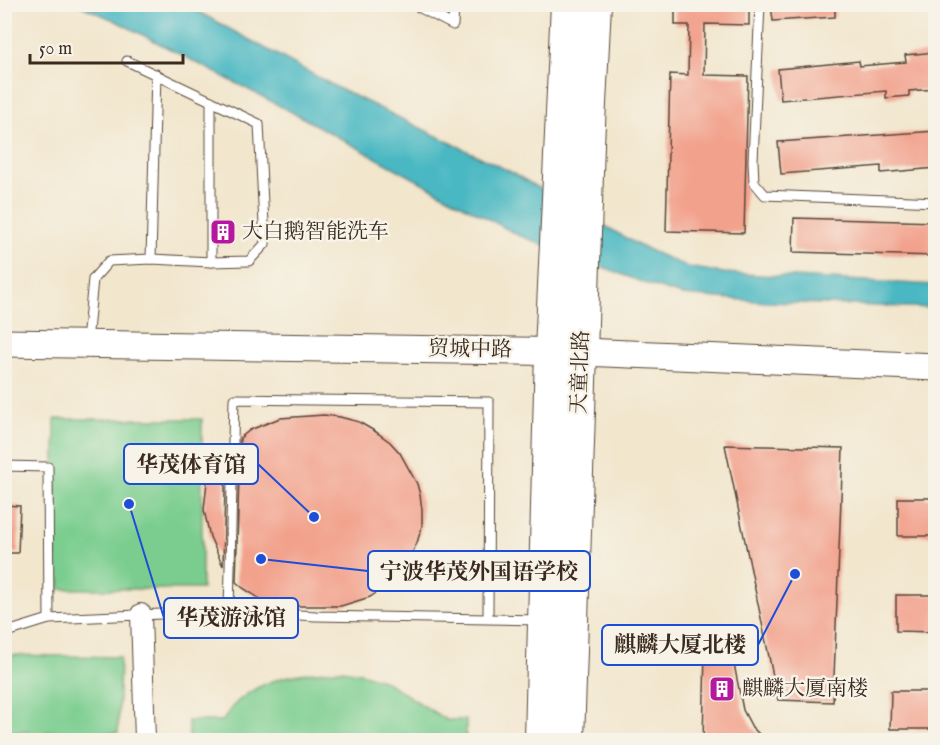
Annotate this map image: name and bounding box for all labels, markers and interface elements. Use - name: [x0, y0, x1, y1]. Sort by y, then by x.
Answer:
- scale bar: [30, 27, 183, 65]
- text: 50 m: [39, 38, 72, 61]
- building icon: 大白鹅智能洗车: [208, 217, 238, 247]
- place label: 大白鹅智能洗车: [242, 219, 389, 246]
- street label: 天童北路: [566, 330, 596, 414]
- street label: 贸城中路: [428, 336, 512, 364]
- callout: 华茂体育馆: [124, 444, 258, 484]
- text: 华茂体育馆: [136, 452, 246, 480]
- callout: 宁波华茂外国语学校: [368, 551, 590, 591]
- text: 宁波华茂外国语学校: [380, 559, 578, 587]
- callout: 华茂游泳馆: [164, 598, 298, 638]
- text: 华茂游泳馆: [176, 605, 286, 633]
- callout: 麒麟大厦北楼: [602, 625, 758, 665]
- text: 麒麟大厦北楼: [614, 632, 746, 660]
- building icon: 麒麟大厦南楼: [707, 674, 737, 704]
- place label: 麒麟大厦南楼: [742, 676, 868, 703]

